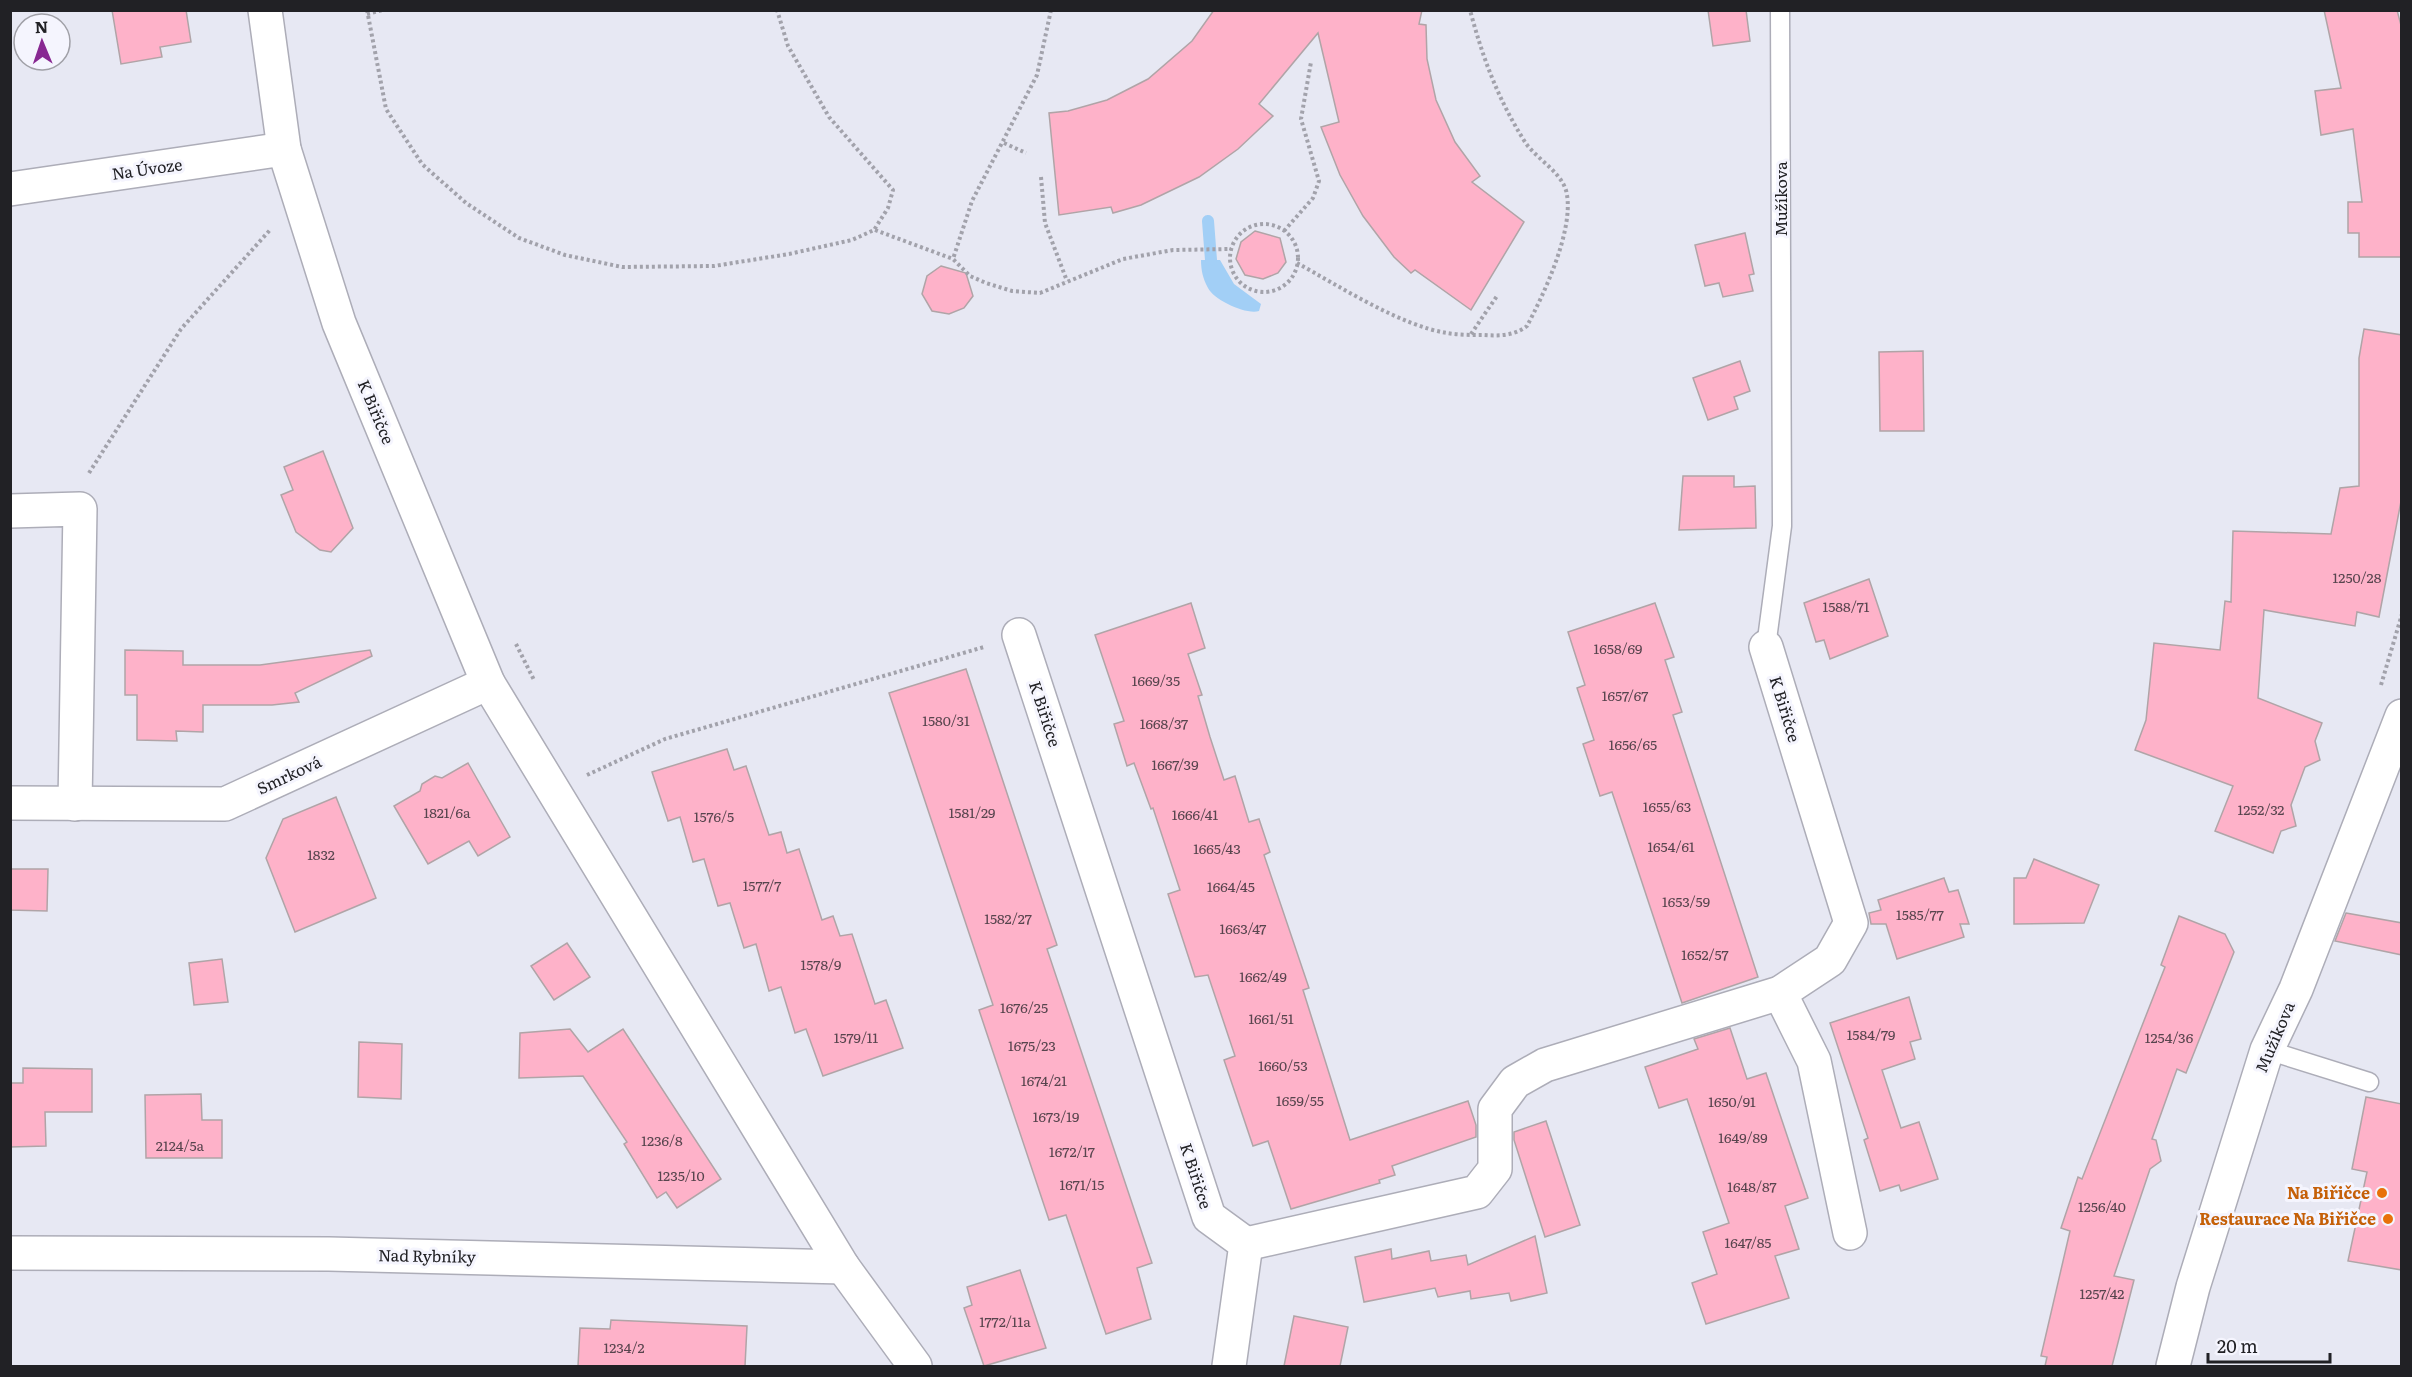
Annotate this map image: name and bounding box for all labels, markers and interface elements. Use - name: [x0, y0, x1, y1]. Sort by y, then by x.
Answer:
- north arrow: [12, 12, 72, 72]
- text: N: [34, 14, 49, 38]
- street label: Na Úvoze: [110, 151, 184, 185]
- street label: Mužíkova: [1768, 161, 1792, 237]
- street label: K Biřičce: [353, 376, 401, 448]
- house number: 1250/28: [2333, 567, 2382, 587]
- house number: 1588/71: [1822, 596, 1870, 616]
- house number: 1658/69: [1594, 638, 1642, 658]
- house number: 1669/35: [1132, 670, 1180, 690]
- street label: K Biřičce: [1765, 673, 1807, 745]
- street label: K Biřičce: [1024, 678, 1068, 750]
- house number: 1657/67: [1602, 685, 1648, 705]
- house number: 1580/31: [922, 710, 970, 730]
- house number: 1668/37: [1140, 713, 1188, 733]
- house number: 1656/65: [1609, 734, 1657, 754]
- street label: Smrková: [252, 749, 325, 800]
- house number: 1667/39: [1151, 754, 1199, 774]
- house number: 1655/63: [1643, 796, 1691, 816]
- house number: 1252/32: [2238, 799, 2284, 819]
- house number: 1821/6a: [423, 802, 471, 822]
- house number: 1581/29: [949, 802, 995, 822]
- house number: 1666/41: [1172, 804, 1218, 824]
- house number: 1576/5: [694, 806, 734, 826]
- house number: 1654/61: [1647, 836, 1695, 856]
- house number: 1665/43: [1193, 838, 1241, 858]
- house number: 1832: [307, 844, 335, 864]
- house number: 1577/7: [743, 875, 781, 895]
- house number: 1664/45: [1207, 876, 1255, 896]
- house number: 1653/59: [1662, 891, 1710, 911]
- house number: 1585/77: [1896, 904, 1944, 924]
- house number: 1582/27: [984, 908, 1032, 928]
- house number: 1663/47: [1220, 918, 1266, 938]
- house number: 1652/57: [1681, 944, 1729, 964]
- house number: 1578/9: [801, 954, 841, 974]
- house number: 1662/49: [1239, 966, 1287, 986]
- house number: 1676/25: [1000, 997, 1048, 1017]
- street label: Mužíkova: [2248, 997, 2300, 1076]
- house number: 1661/51: [1248, 1008, 1294, 1028]
- house number: 1584/79: [1847, 1024, 1895, 1044]
- house number: 1579/11: [834, 1027, 879, 1047]
- house number: 1254/36: [2145, 1027, 2194, 1047]
- house number: 1675/23: [1008, 1035, 1056, 1055]
- house number: 1660/53: [1258, 1055, 1308, 1075]
- house number: 1674/21: [1021, 1070, 1067, 1090]
- house number: 1659/55: [1276, 1090, 1324, 1110]
- house number: 1650/91: [1708, 1091, 1756, 1111]
- house number: 1673/19: [1033, 1106, 1079, 1126]
- house number: 1649/89: [1718, 1127, 1768, 1147]
- house number: 1236/8: [641, 1130, 683, 1150]
- house number: 2124/5a: [156, 1135, 205, 1155]
- street label: K Biřičce: [1175, 1140, 1219, 1212]
- house number: 1672/17: [1049, 1141, 1095, 1161]
- house number: 1235/10: [657, 1165, 705, 1185]
- house number: 1671/15: [1060, 1174, 1104, 1194]
- house number: 1648/87: [1727, 1176, 1777, 1196]
- place label: Na Biřičce: [2287, 1180, 2370, 1204]
- marker: Na Biřičce: [2375, 1186, 2389, 1200]
- house number: 1256/40: [2078, 1196, 2126, 1216]
- place label: Restaurace Na Biřičce: [2199, 1206, 2376, 1230]
- marker: Restaurace Na Biřičce: [2381, 1212, 2395, 1226]
- house number: 1647/85: [1725, 1232, 1771, 1252]
- street label: Nad Rybníky: [378, 1242, 477, 1268]
- house number: 1257/42: [2080, 1283, 2124, 1303]
- house number: 1772/11a: [979, 1311, 1031, 1331]
- scale bar: [2208, 1326, 2330, 1364]
- text: 20 m: [2217, 1332, 2258, 1359]
- house number: 1234/2: [603, 1337, 645, 1357]

